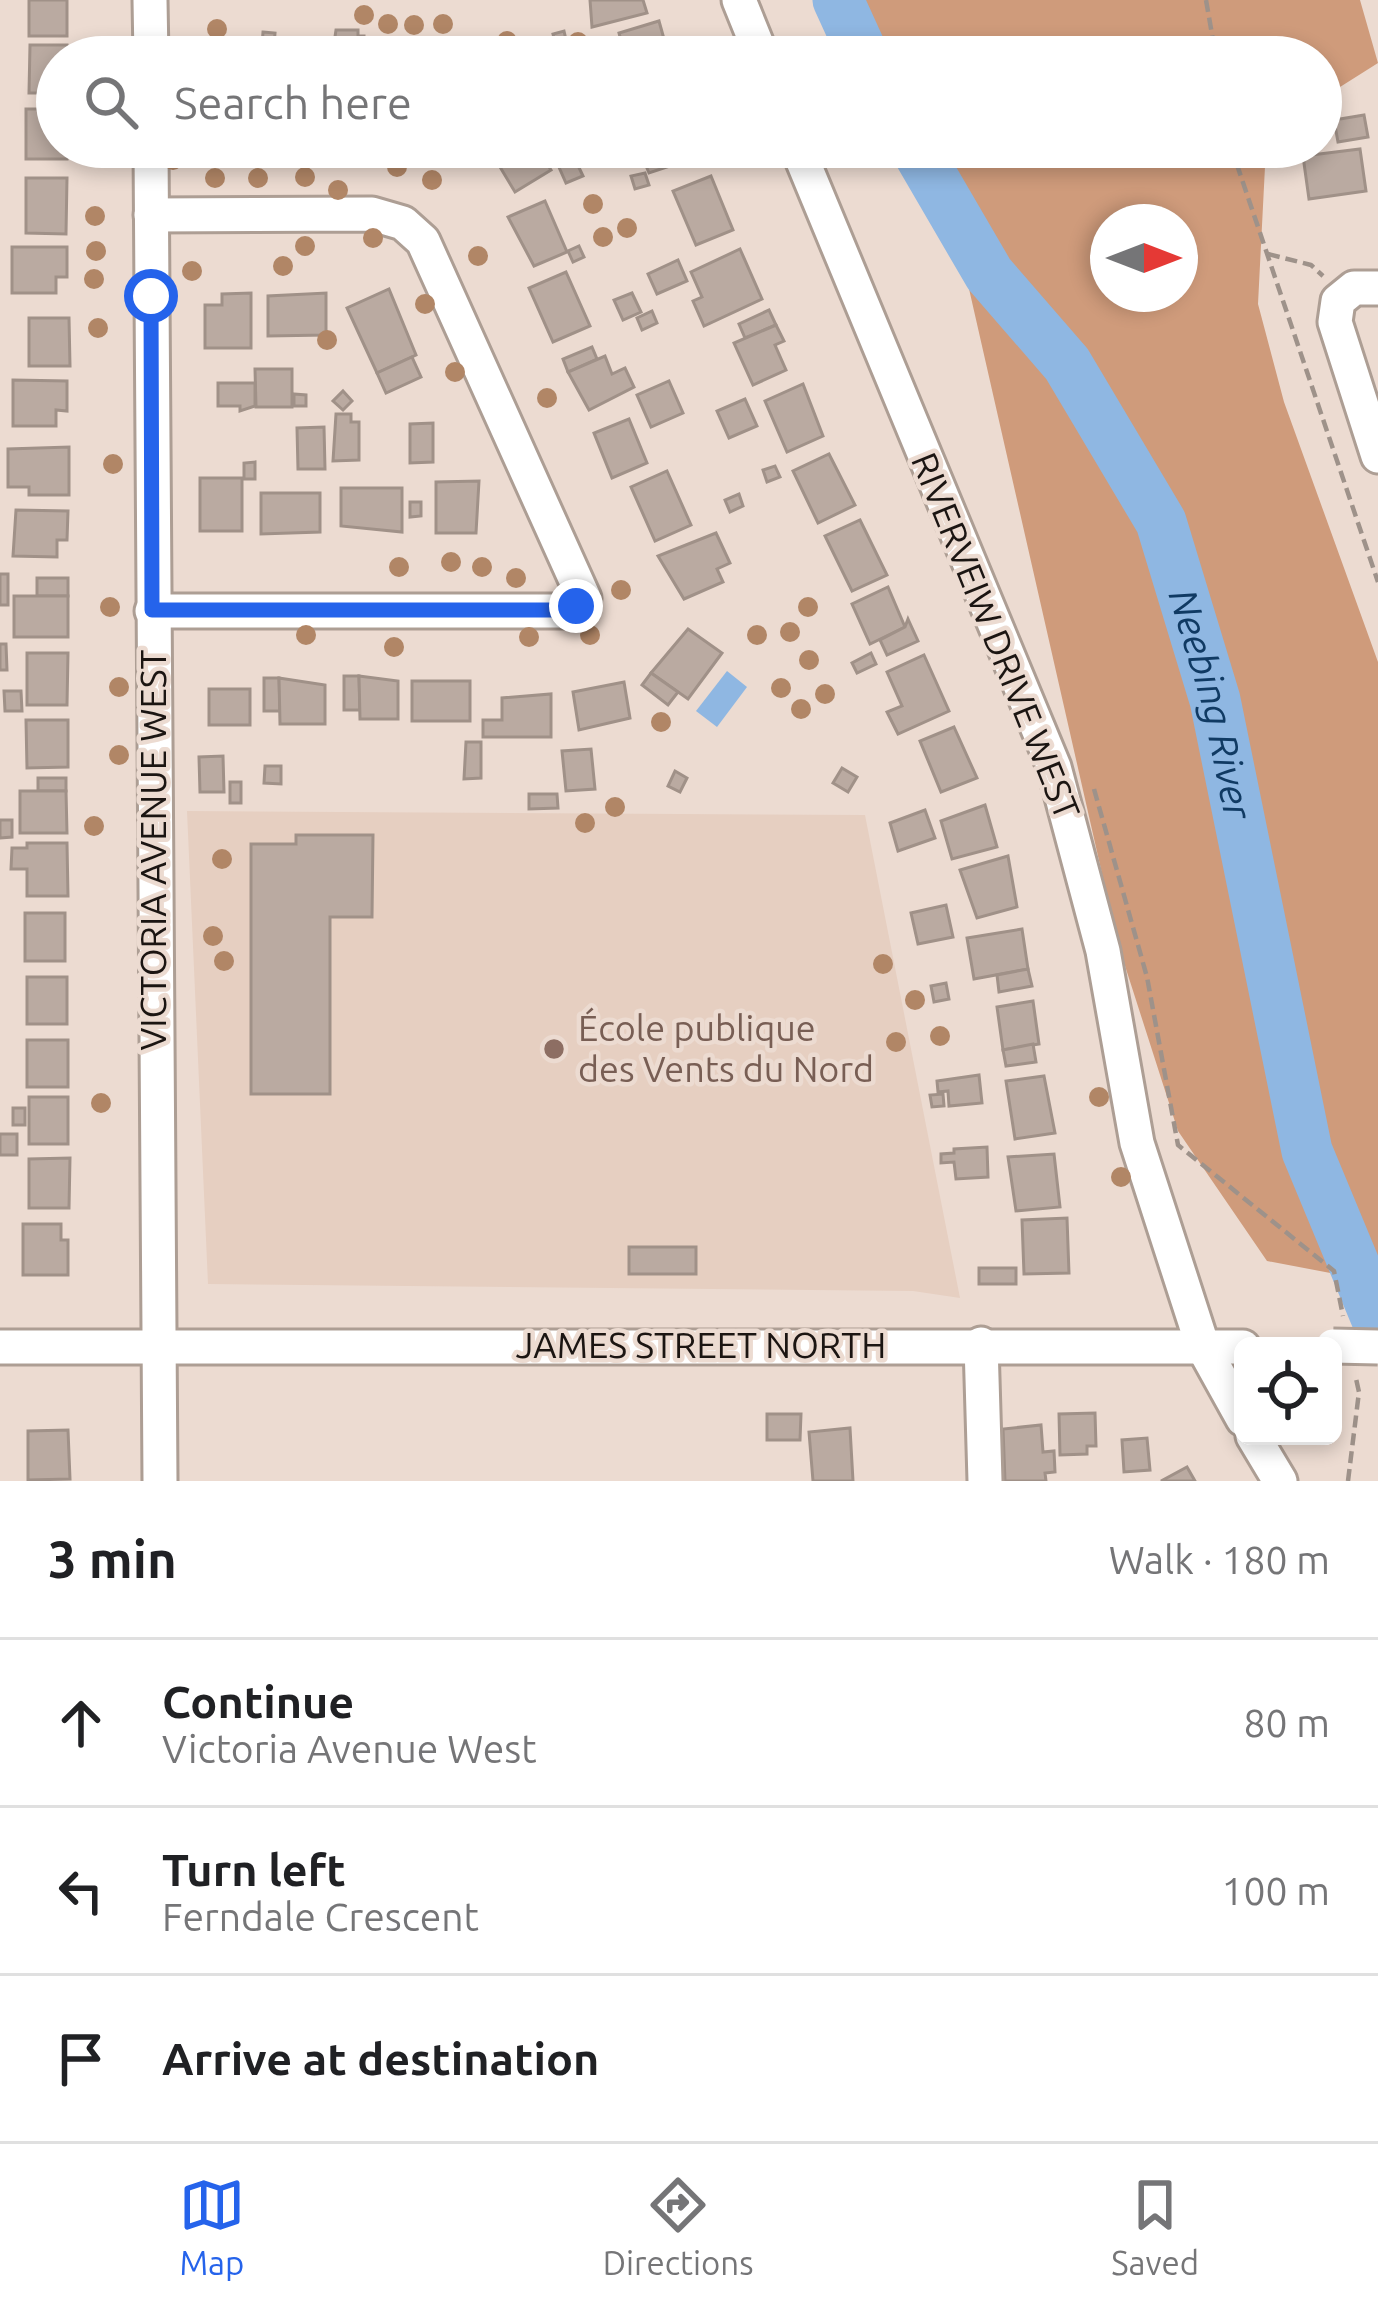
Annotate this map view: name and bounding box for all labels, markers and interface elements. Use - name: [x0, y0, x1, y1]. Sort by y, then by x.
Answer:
- search box: [36, 36, 1342, 168]
- icon: search: [78, 69, 144, 135]
- text: Search here: [174, 77, 412, 128]
- north arrow: [1090, 204, 1198, 312]
- route start: [124, 269, 178, 323]
- street label: RIVERVEIW DRIVE WEST: [904, 447, 1089, 825]
- route end: [549, 579, 603, 633]
- water label: Neebing River: [1162, 584, 1261, 824]
- street label: VICTORIA AVENUE WEST: [132, 649, 173, 1051]
- place label: École publique des Vents du Nord: [578, 1007, 874, 1089]
- marker: École publique des Vents du Nord: [541, 1036, 567, 1062]
- street label: JAMES STREET NORTH: [516, 1324, 886, 1365]
- map controls: [1234, 1337, 1342, 1445]
- button: locate: [1234, 1337, 1342, 1445]
- text: 3 min: [48, 1530, 177, 1588]
- text: Walk · 180 m: [1109, 1538, 1330, 1581]
- text: Continue: [162, 1676, 354, 1727]
- icon: ahead: [48, 1690, 114, 1756]
- text: 80 m: [1243, 1701, 1330, 1744]
- text: Victoria Avenue West: [162, 1727, 537, 1770]
- text: Turn left: [162, 1844, 346, 1895]
- icon: left: [48, 1858, 114, 1924]
- text: 100 m: [1221, 1869, 1330, 1912]
- text: Ferndale Crescent: [162, 1895, 479, 1938]
- icon: arrive: [48, 2026, 114, 2092]
- text: Arrive at destination: [162, 2033, 599, 2084]
- tab: Map: [179, 2172, 245, 2281]
- tab: Directions: [603, 2172, 753, 2281]
- tab: Saved: [1111, 2172, 1199, 2281]

